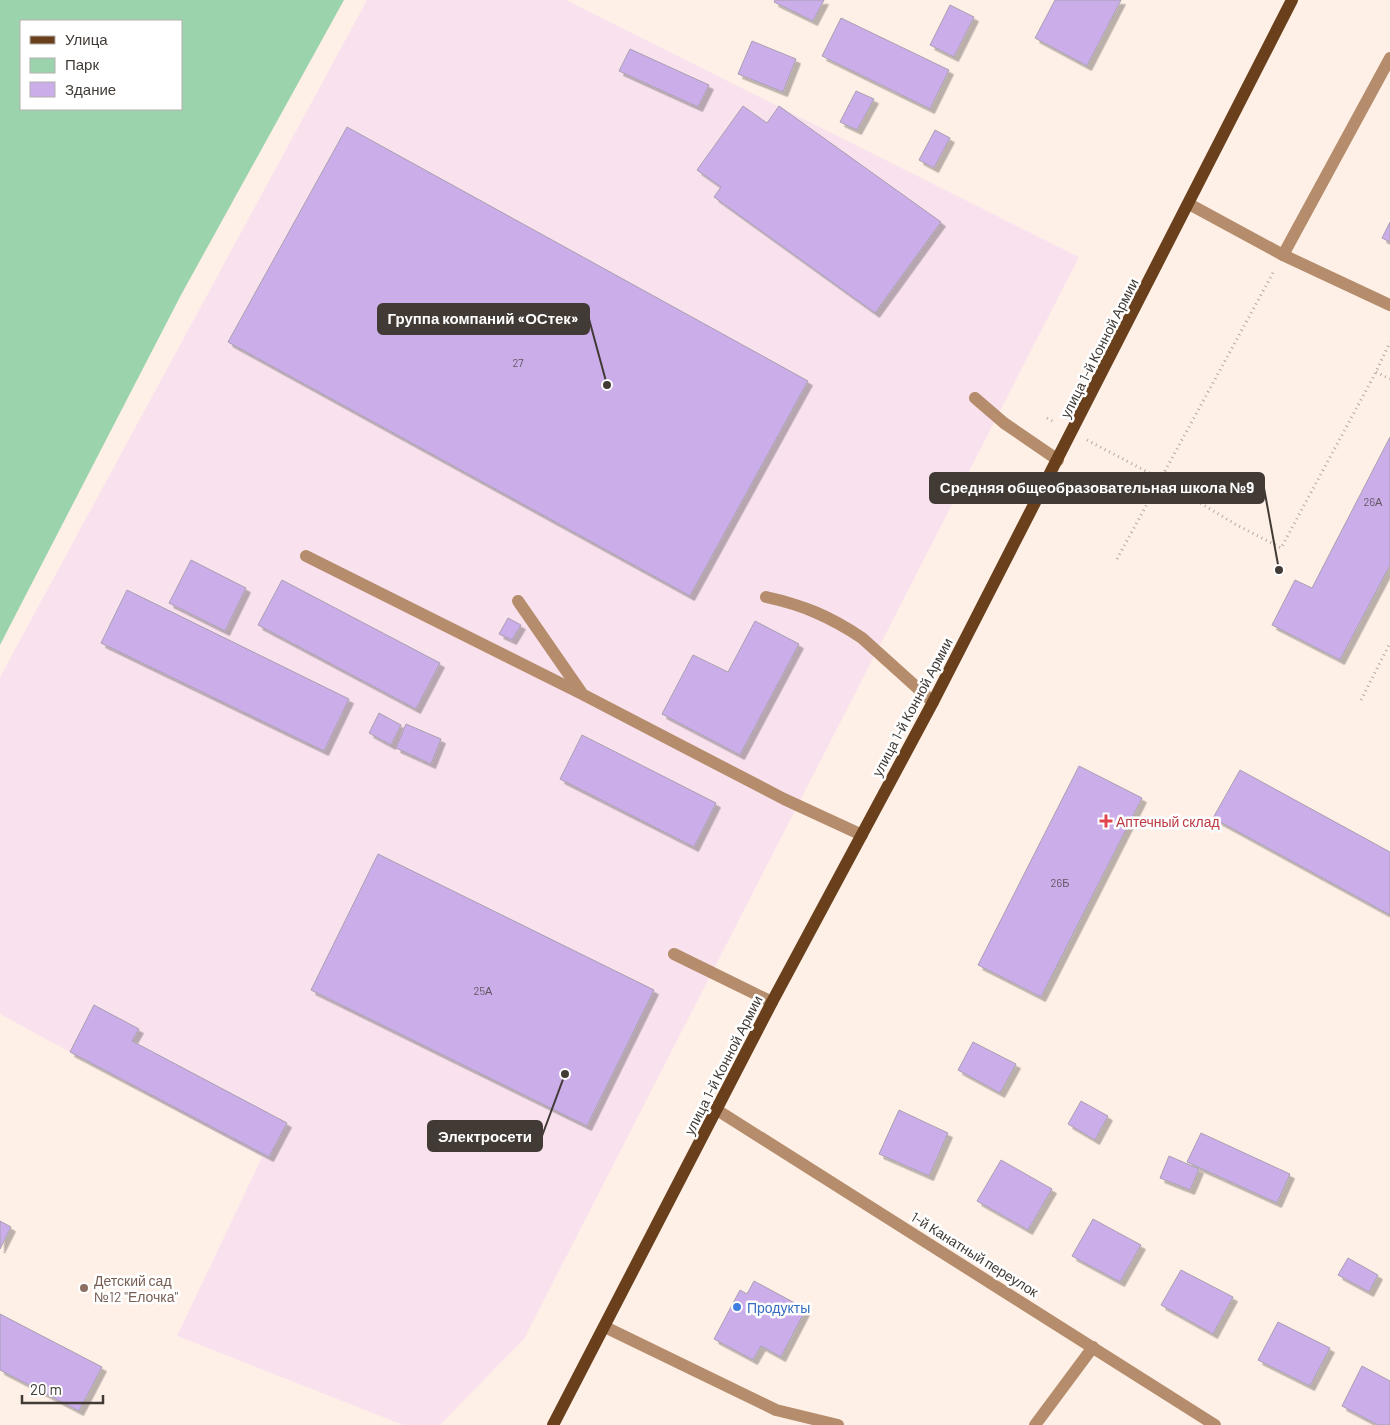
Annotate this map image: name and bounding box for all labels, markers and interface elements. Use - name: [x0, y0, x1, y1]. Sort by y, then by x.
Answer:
- legend: [20, 20, 182, 110]
- text: Улица: [65, 30, 108, 48]
- text: Парк: [65, 55, 99, 73]
- text: Здание: [65, 80, 116, 98]
- street label: улица 1-й Конной Армии: [1056, 275, 1142, 421]
- callout: Группа компаний «ОСтек»: [378, 304, 589, 334]
- text: Группа компаний «ОСтек»: [388, 309, 578, 327]
- house number: 27: [512, 356, 524, 369]
- callout: Средняя общеобразовательная школа №9: [930, 473, 1264, 503]
- text: Средняя общеобразовательная школа №9: [940, 478, 1254, 496]
- house number: 26А: [1364, 495, 1383, 508]
- street label: улица 1-й Конной Армии: [868, 635, 956, 779]
- place label: Аптечный склад: [1116, 813, 1220, 830]
- marker: Аптечный склад: [1100, 815, 1112, 827]
- house number: 26Б: [1051, 876, 1069, 889]
- house number: 25А: [474, 984, 493, 997]
- street label: улица 1-й Конной Армии: [680, 992, 766, 1138]
- callout: Электросети: [428, 1121, 542, 1151]
- text: Электросети: [438, 1127, 532, 1145]
- street label: 1-й Канатный переулок: [908, 1208, 1042, 1301]
- place label: Детский сад №12 "Елочка": [94, 1272, 179, 1305]
- marker: Детский сад №12 "Елочка": [78, 1282, 90, 1294]
- place label: Продукты: [747, 1299, 810, 1316]
- marker: Продукты: [731, 1301, 743, 1313]
- scale bar: [22, 1372, 104, 1404]
- text: 20 m: [30, 1380, 62, 1398]

